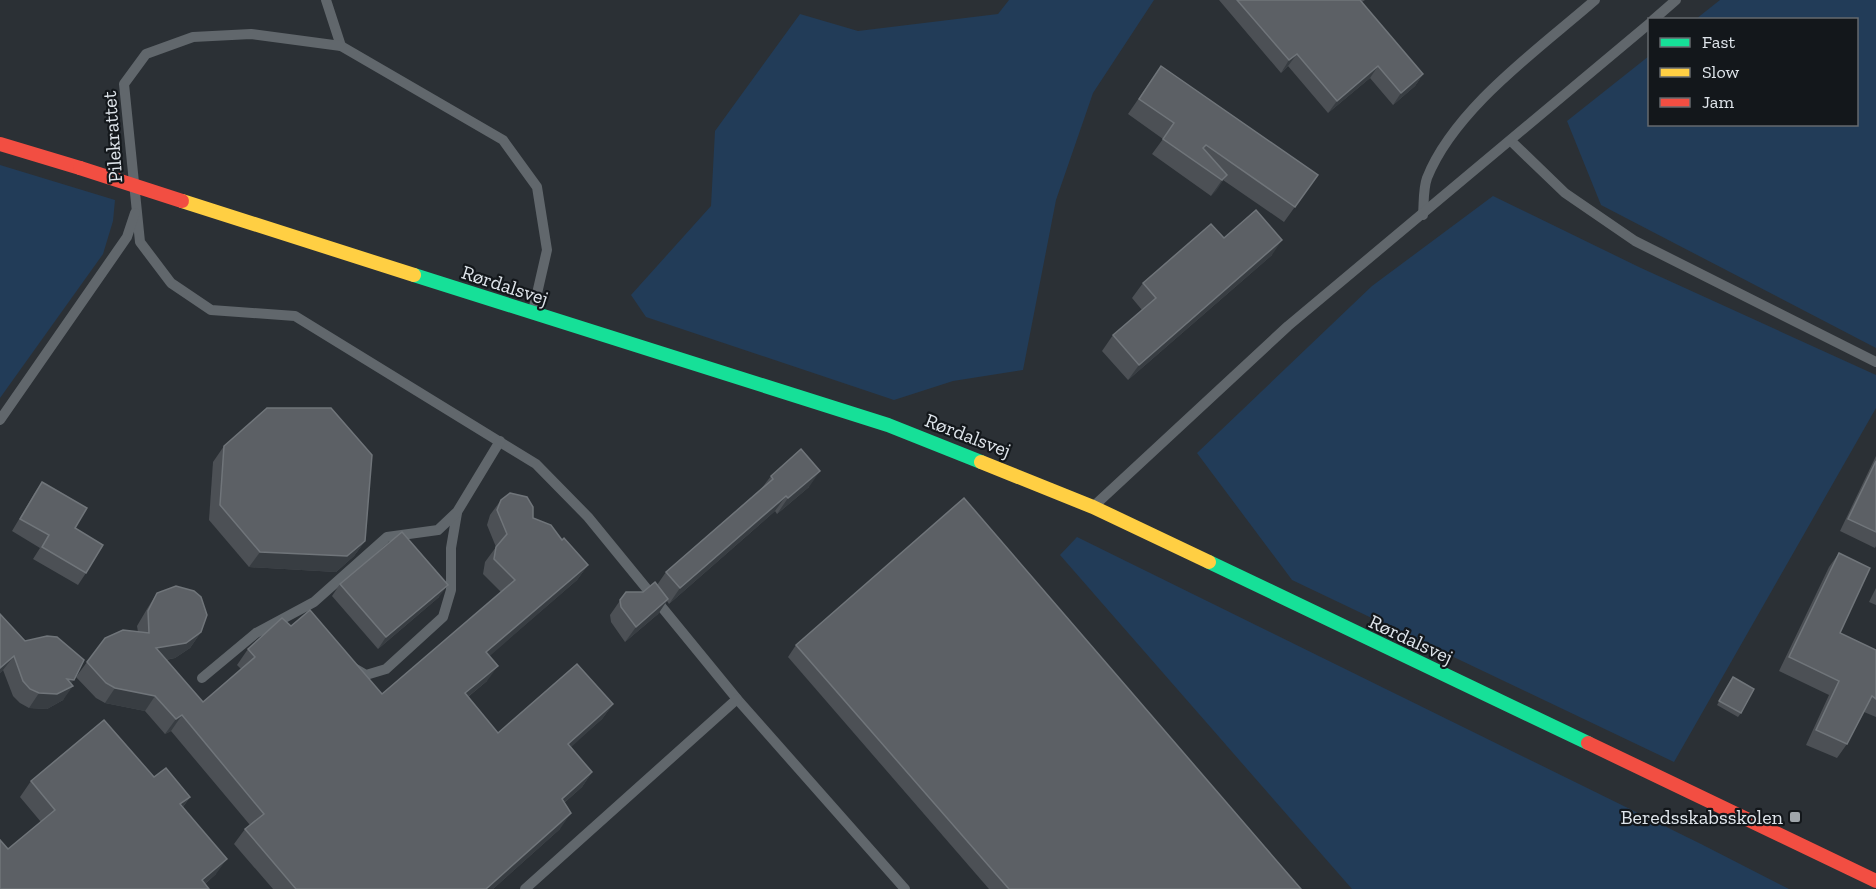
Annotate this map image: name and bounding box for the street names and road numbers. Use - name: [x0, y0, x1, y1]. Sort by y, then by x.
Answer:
- street label: Pilekrattet: [97, 90, 127, 184]
- street label: Rørdalsvej: [459, 260, 551, 310]
- street label: Rørdalsvej: [922, 408, 1014, 462]
- street label: Rørdalsvej: [1365, 609, 1457, 669]

